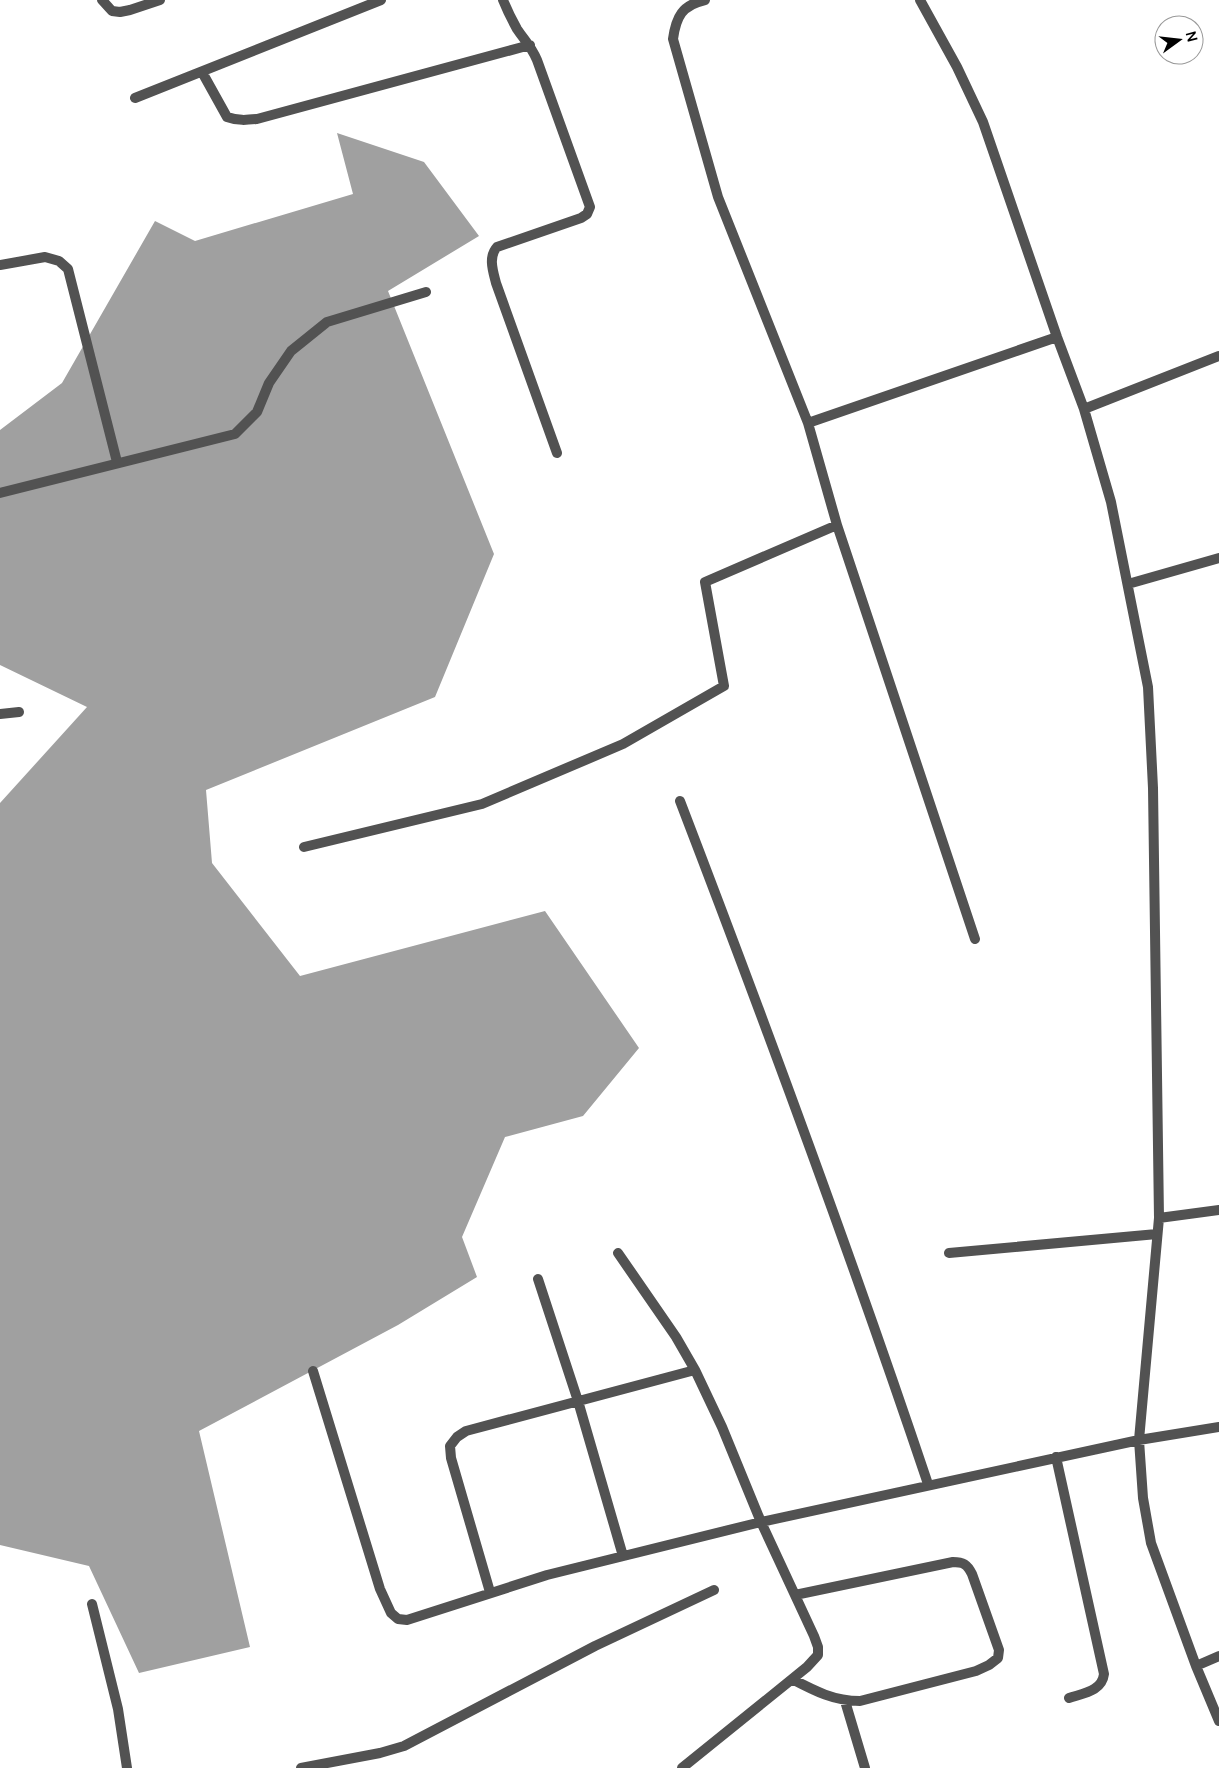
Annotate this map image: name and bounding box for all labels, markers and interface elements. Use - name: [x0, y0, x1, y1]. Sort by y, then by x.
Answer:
- north arrow: [1154, 15, 1204, 65]
- text: N: [1182, 29, 1203, 44]

